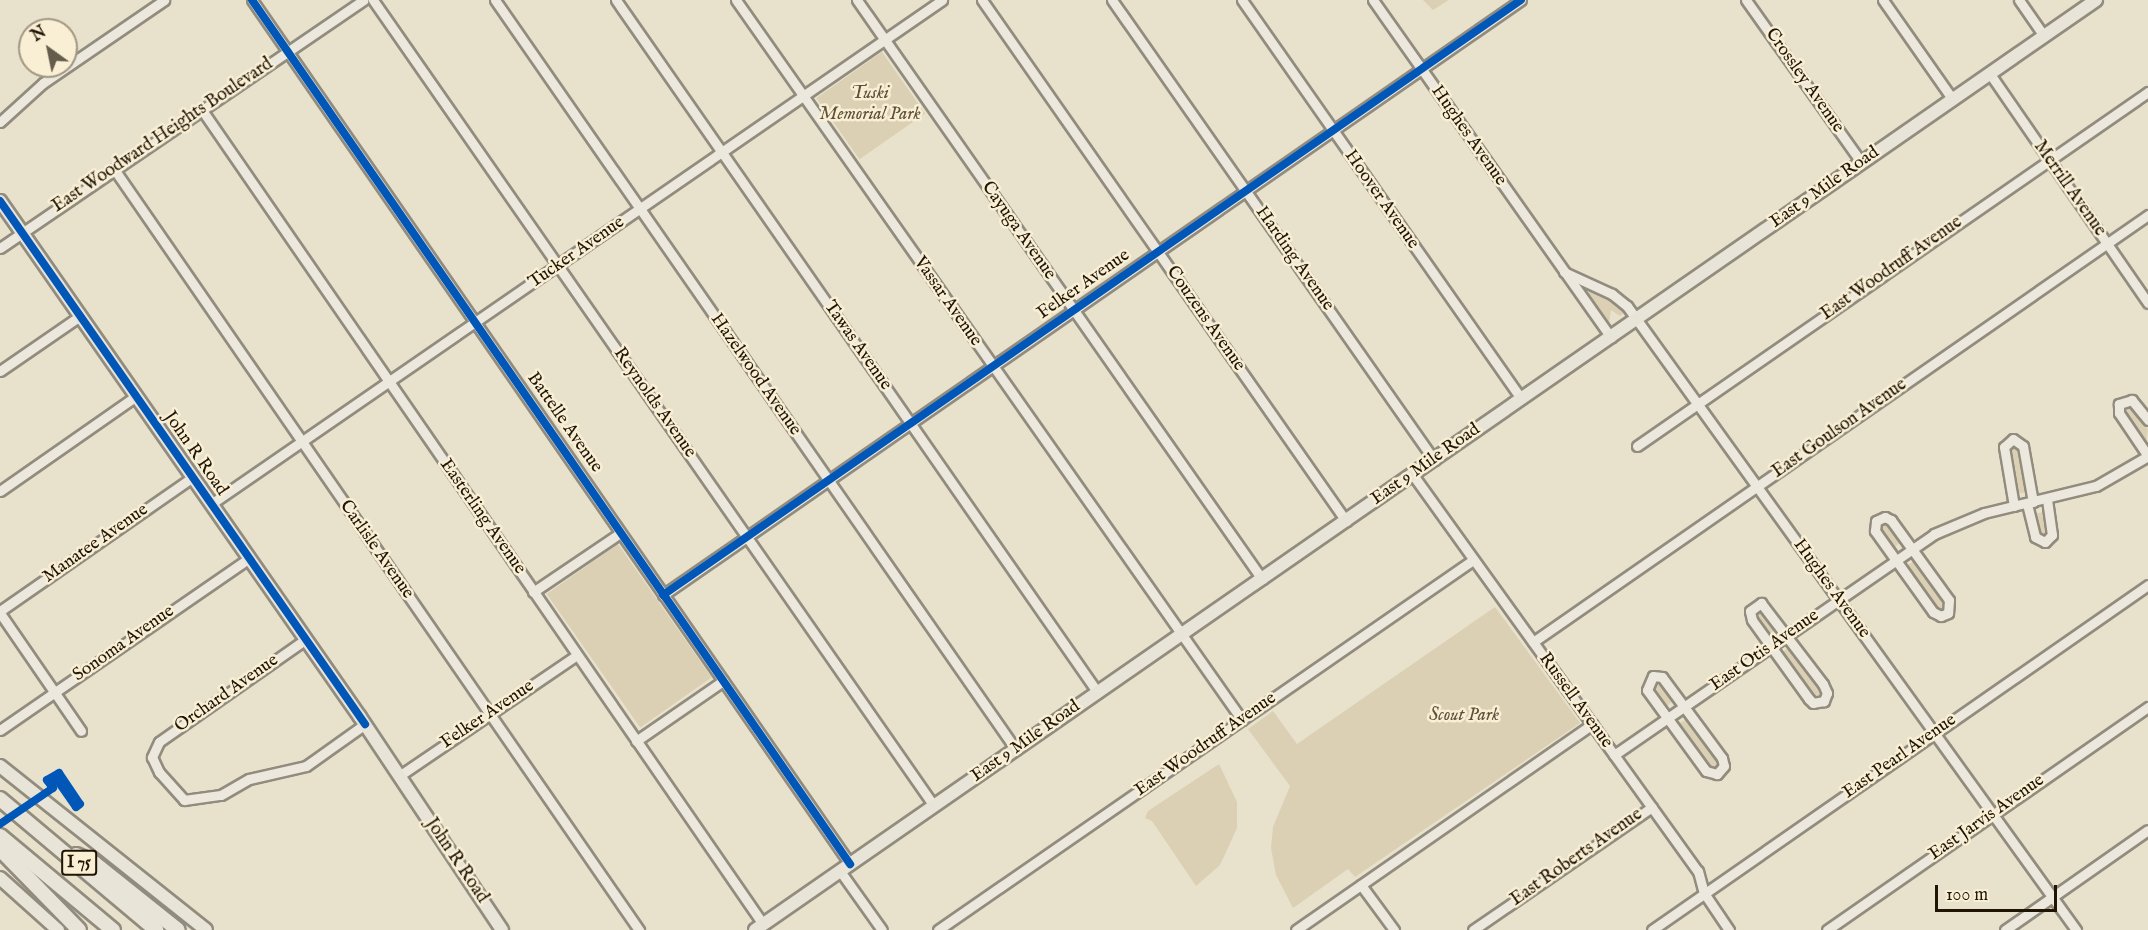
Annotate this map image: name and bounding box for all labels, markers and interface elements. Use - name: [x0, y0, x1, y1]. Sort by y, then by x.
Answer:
- north arrow: [18, 18, 78, 78]
- text: N: [28, 22, 51, 47]
- street label: Crossley Avenue: [1760, 25, 1848, 137]
- street label: East Woodward Heights Boulevard: [49, 54, 277, 218]
- street label: Hughes Avenue: [1425, 82, 1511, 190]
- park label: Tuski Memorial Park: [819, 84, 921, 127]
- street label: Merrill Avenue: [2028, 137, 2110, 241]
- street label: East 9 Mile Road: [1766, 142, 1884, 234]
- street label: Hoover Avenue: [1339, 146, 1423, 254]
- street label: Cayuga Avenue: [976, 178, 1060, 284]
- street label: Harding Avenue: [1250, 203, 1338, 315]
- street label: Tucker Avenue: [525, 212, 629, 294]
- street label: East Woodruff Avenue: [1817, 212, 1967, 326]
- street label: Felker Avenue: [1034, 245, 1134, 325]
- street label: Vassar Avenue: [908, 253, 986, 351]
- street label: Couzens Avenue: [1161, 262, 1249, 376]
- street label: Tawas Avenue: [818, 297, 896, 395]
- street label: Hazelwood Avenue: [705, 310, 805, 440]
- street label: Reynolds Avenue: [608, 344, 700, 462]
- street label: Battelle Avenue: [522, 369, 606, 477]
- street label: East Goulson Avenue: [1769, 374, 1911, 484]
- street label: John R Road: [158, 408, 232, 500]
- street label: East 9 Mile Road: [1367, 419, 1485, 511]
- street label: Easterling Avenue: [434, 455, 530, 579]
- street label: Carlisle Avenue: [334, 497, 418, 603]
- street label: Manatee Avenue: [39, 500, 153, 588]
- street label: Hughes Avenue: [1788, 535, 1874, 643]
- street label: Sonoma Avenue: [69, 601, 179, 687]
- street label: East Otis Avenue: [1706, 605, 1824, 697]
- street label: Russell Avenue: [1533, 649, 1617, 753]
- street label: Orchard Avenue: [171, 650, 283, 738]
- street label: Felker Avenue: [437, 676, 539, 754]
- street label: East Woodruff Avenue: [1131, 688, 1281, 802]
- street label: East 9 Mile Road: [967, 696, 1085, 788]
- park label: Scout Park: [1429, 705, 1499, 727]
- street label: East Pearl Avenue: [1839, 710, 1961, 804]
- street label: East Jarvis Avenue: [1925, 770, 2049, 866]
- street label: East Roberts Avenue: [1507, 804, 1647, 912]
- street label: John R Road: [420, 814, 492, 908]
- road number: I 75: [61, 850, 97, 876]
- scale bar: [1938, 873, 2060, 911]
- text: 100 m: [1946, 884, 1988, 907]

